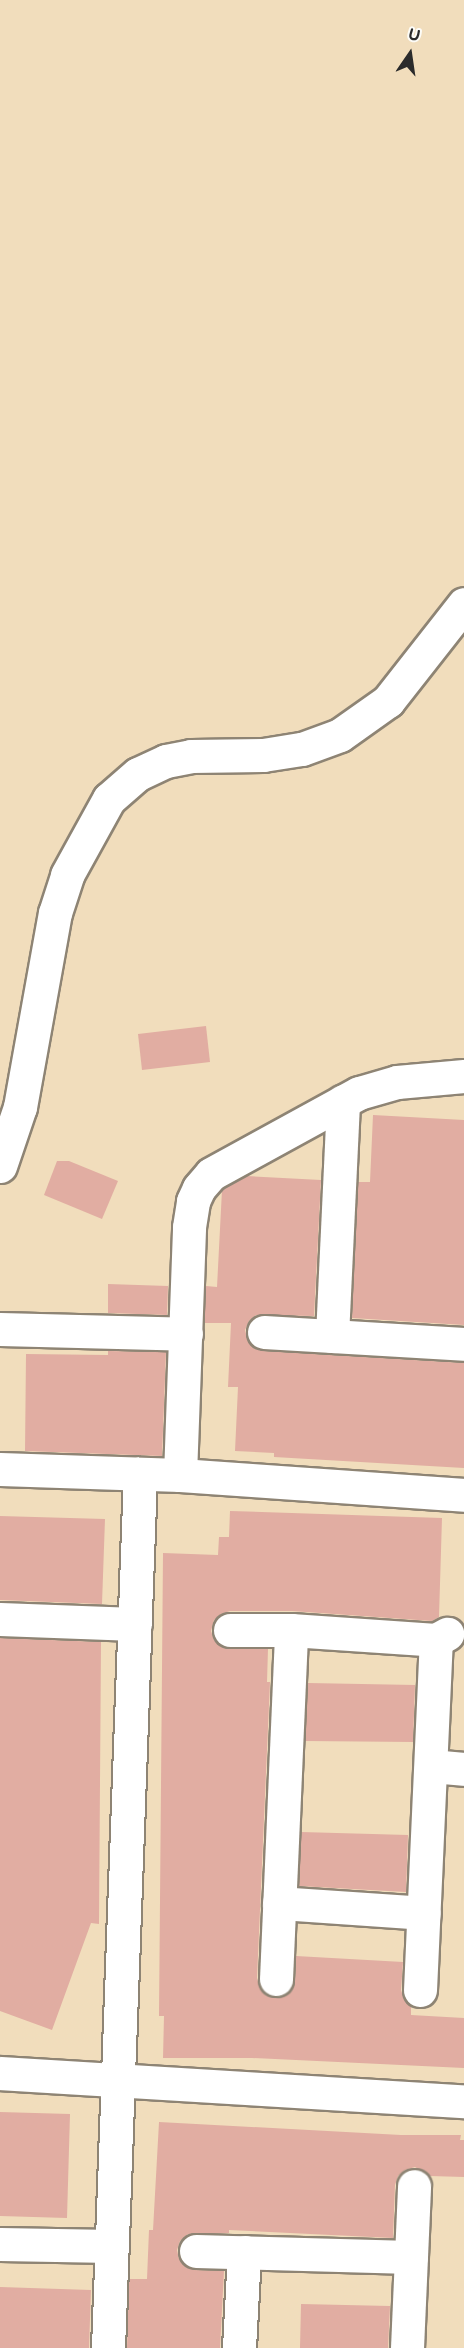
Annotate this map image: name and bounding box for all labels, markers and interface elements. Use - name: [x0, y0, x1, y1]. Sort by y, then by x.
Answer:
- north arrow: [380, 24, 440, 84]
- text: U: [406, 25, 422, 47]

